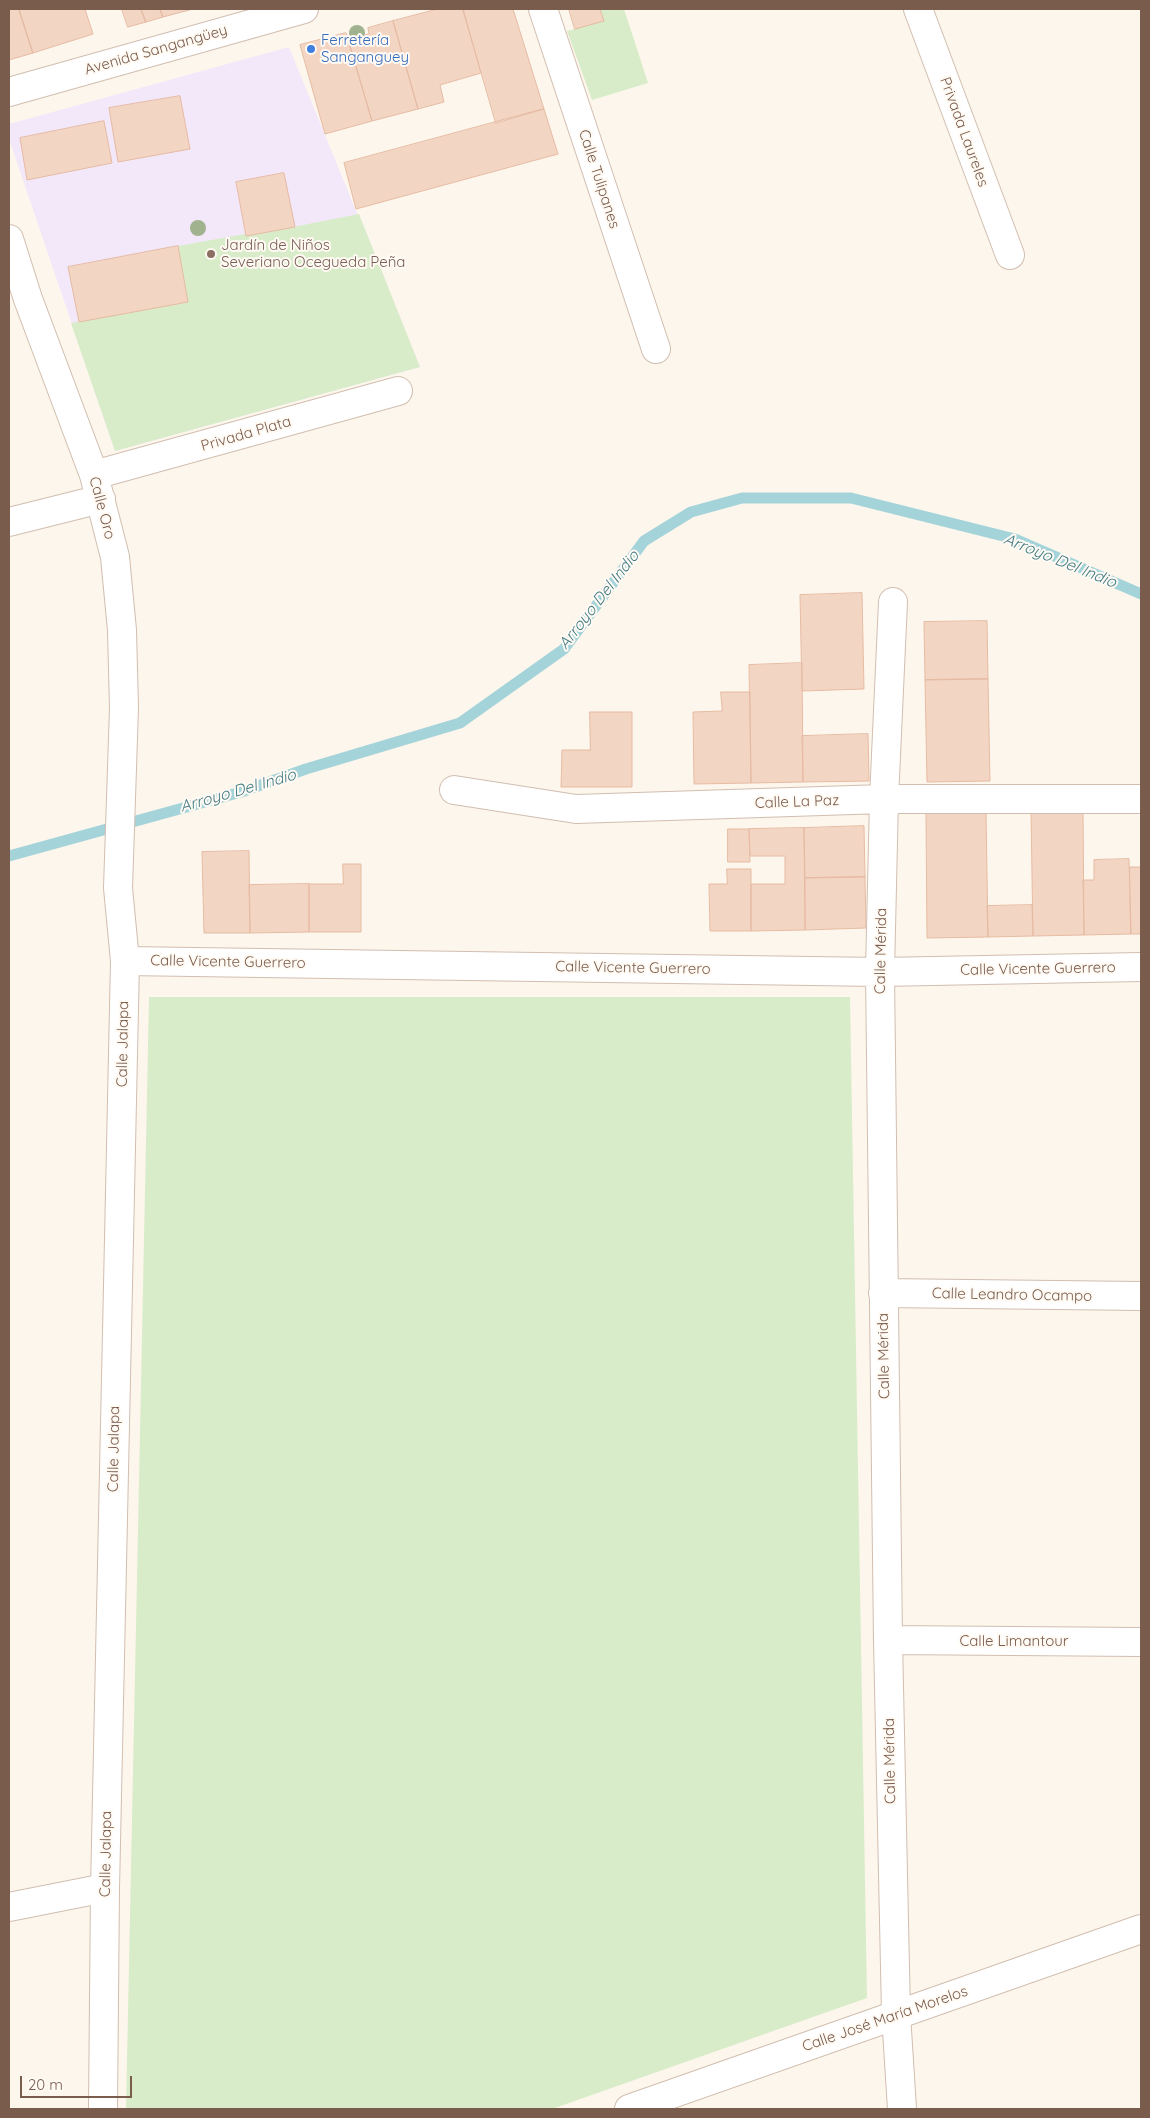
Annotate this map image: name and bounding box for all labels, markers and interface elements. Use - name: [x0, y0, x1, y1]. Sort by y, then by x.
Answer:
- street label: Avenida Sangangüey: [83, 21, 229, 79]
- place label: Ferretería Sanganguey: [321, 31, 409, 66]
- marker: Ferretería Sanganguey: [305, 43, 317, 55]
- street label: Privada Laureles: [936, 75, 992, 189]
- street label: Calle Tulipanes: [575, 127, 623, 231]
- place label: Jardín de Niños Severiano Ocegueda Peña: [221, 236, 405, 271]
- marker: Jardín de Niños Severiano Ocegueda Peña: [205, 248, 217, 260]
- street label: Privada Plata: [199, 413, 293, 455]
- street label: Calle Oro: [85, 475, 119, 541]
- water label: Arroyo Del Indio: [1001, 530, 1119, 592]
- water label: Arroyo Del Indio: [555, 547, 643, 653]
- water label: Arroyo Del Indio: [178, 765, 298, 817]
- street label: Calle La Paz: [754, 792, 840, 812]
- street label: Calle Mérida: [871, 908, 891, 994]
- street label: Calle Vicente Guerrero: [150, 952, 306, 972]
- street label: Calle Vicente Guerrero: [555, 958, 711, 978]
- street label: Calle Vicente Guerrero: [960, 959, 1116, 979]
- street label: Calle Jalapa: [113, 1001, 133, 1087]
- street label: Calle Leandro Ocampo: [932, 1285, 1092, 1305]
- street label: Calle Mérida: [874, 1313, 894, 1399]
- street label: Calle Jalapa: [104, 1406, 124, 1492]
- street label: Calle Limantour: [959, 1632, 1069, 1650]
- street label: Calle Mérida: [880, 1718, 900, 1804]
- street label: Calle Jalapa: [96, 1811, 116, 1897]
- street label: Calle José María Morelos: [800, 1982, 970, 2056]
- scale bar: [22, 2066, 135, 2098]
- text: 20 m: [28, 2075, 63, 2094]

